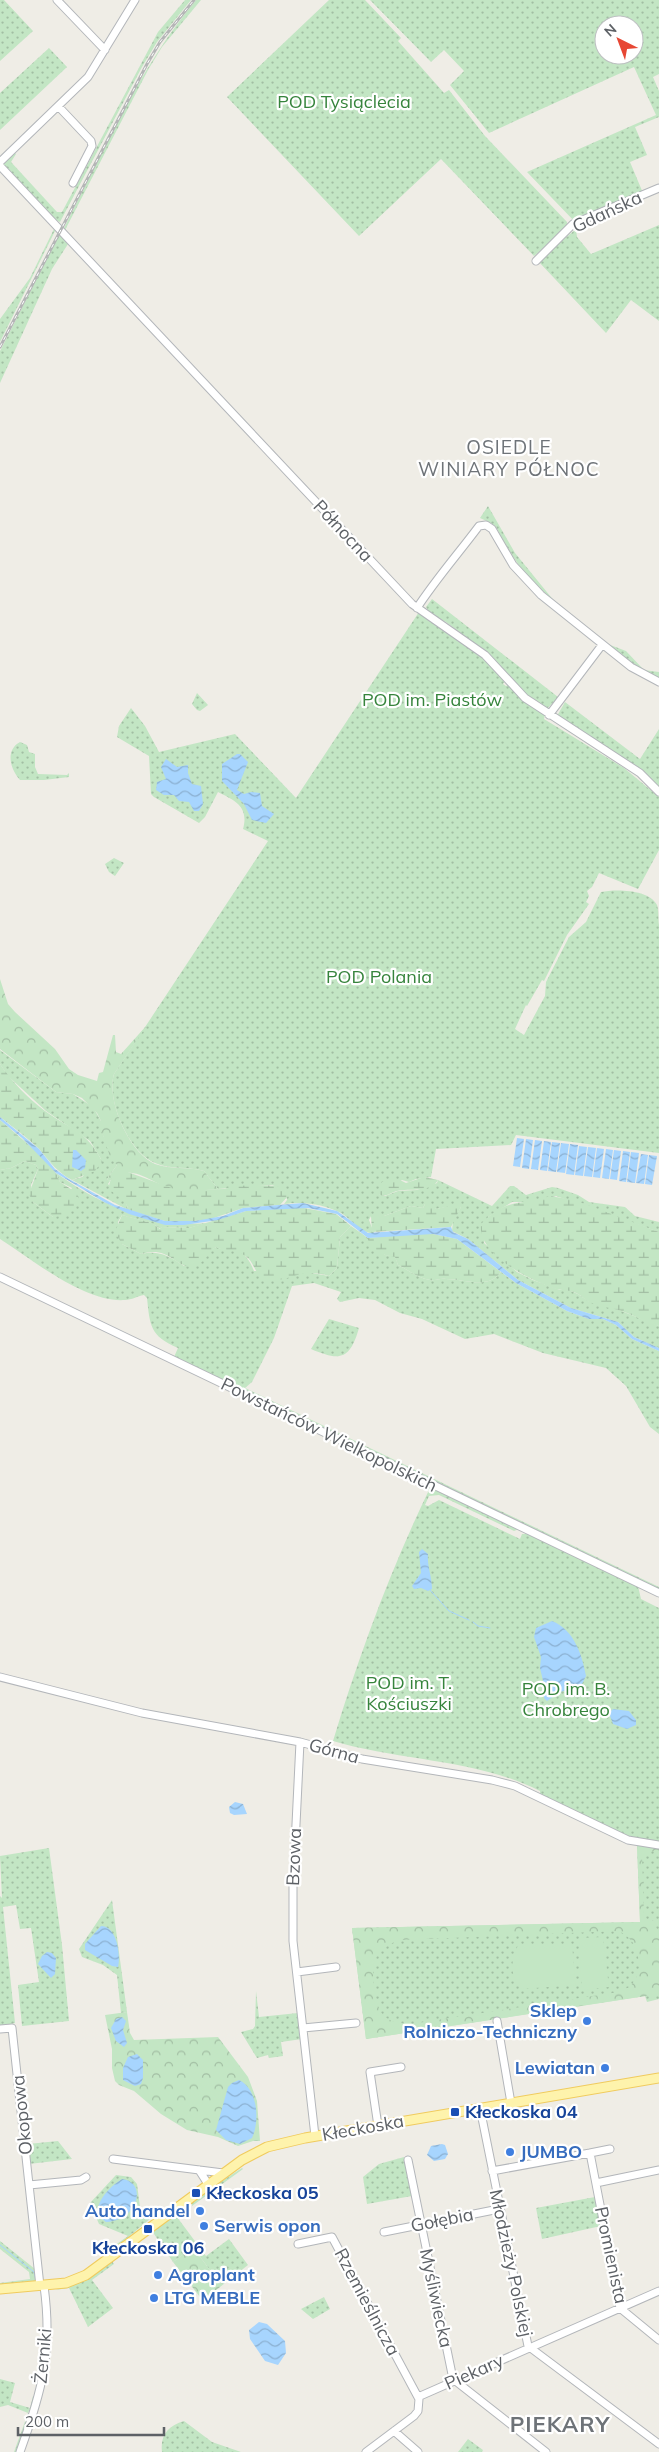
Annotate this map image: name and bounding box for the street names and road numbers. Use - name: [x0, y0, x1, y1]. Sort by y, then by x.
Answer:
- street label: Gdańska: [568, 185, 645, 238]
- street label: Północna: [309, 495, 378, 567]
- street label: Powstańców Wielkopolskich: [217, 1372, 441, 1497]
- street label: Górna: [306, 1733, 362, 1768]
- street label: Bzowa: [281, 1828, 306, 1886]
- street label: Okopowa: [6, 2074, 37, 2156]
- street label: Kłeckoska: [320, 2109, 406, 2146]
- street label: Młodzieży Polskiej: [485, 2187, 538, 2339]
- street label: Gołębia: [409, 2202, 475, 2237]
- street label: Promienista: [590, 2204, 633, 2306]
- street label: Rzemieślnicza: [330, 2244, 405, 2359]
- street label: Myśliwiecka: [415, 2246, 458, 2350]
- street label: Żerniki: [29, 2327, 56, 2384]
- street label: Piekary: [441, 2348, 507, 2395]

